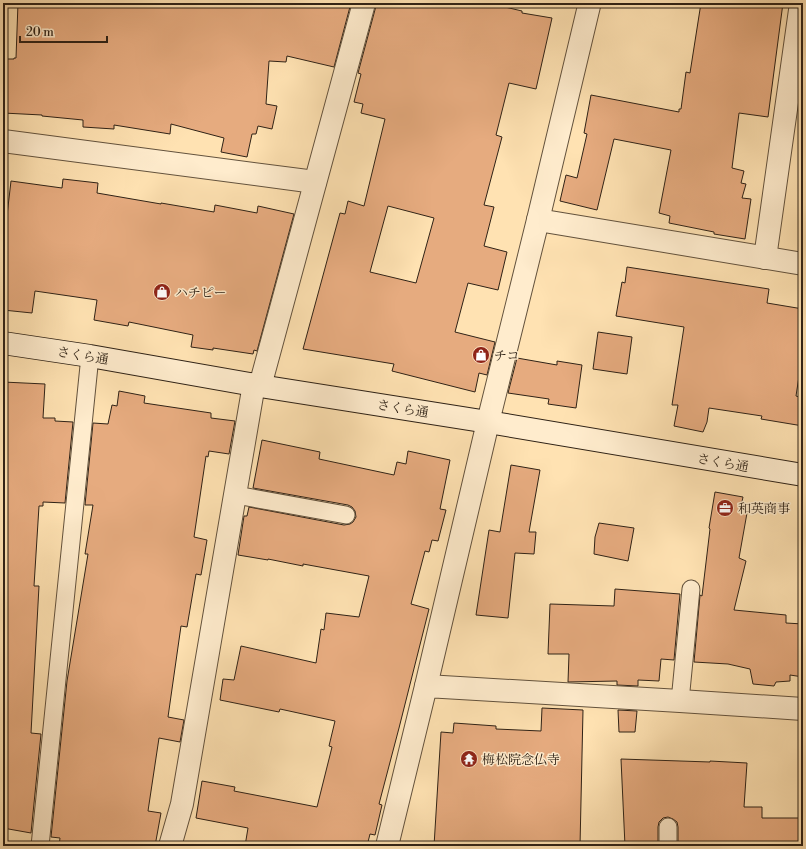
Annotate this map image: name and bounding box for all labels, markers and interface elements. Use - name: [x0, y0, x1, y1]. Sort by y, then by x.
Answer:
- scale bar: [20, 18, 107, 44]
- text: 20 m: [26, 25, 54, 40]
- shop icon: ハチピー: [152, 282, 172, 302]
- place label: ハチピー: [175, 285, 226, 301]
- street label: さくら通: [56, 344, 110, 368]
- shop icon: チコ: [471, 345, 491, 365]
- place label: チコ: [494, 348, 519, 364]
- street label: さくら通: [376, 397, 430, 421]
- street label: さくら通: [696, 451, 750, 475]
- office icon: 和英商事: [715, 498, 735, 518]
- place label: 和英商事: [738, 501, 790, 517]
- temple icon: 梅松院念仏寺: [459, 749, 479, 769]
- place label: 梅松院念仏寺: [482, 752, 560, 768]

